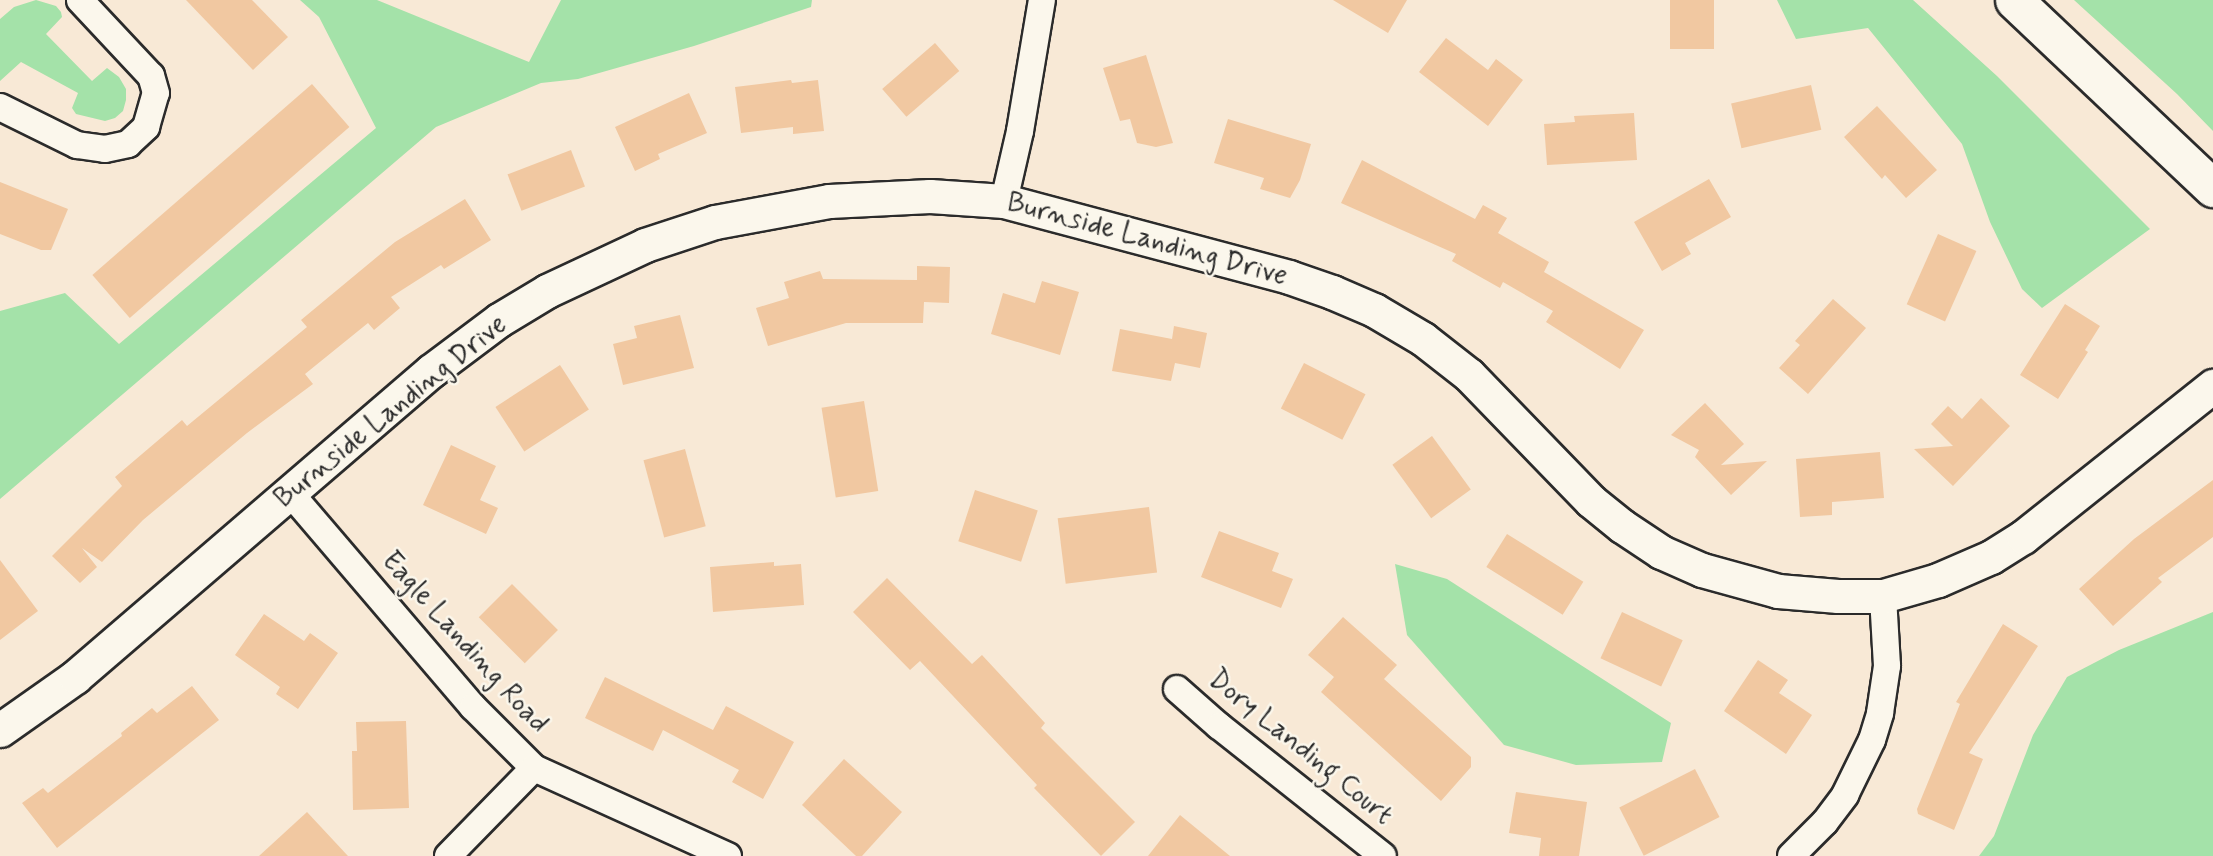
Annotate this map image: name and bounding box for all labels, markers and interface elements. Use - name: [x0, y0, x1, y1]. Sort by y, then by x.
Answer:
- street label: Burnside Landing Drive: [1006, 187, 1288, 293]
- street label: Burnside Landing Drive: [270, 310, 512, 514]
- street label: Eagle Landing Road: [375, 547, 553, 739]
- street label: Dory Landing Court: [1199, 661, 1401, 835]

